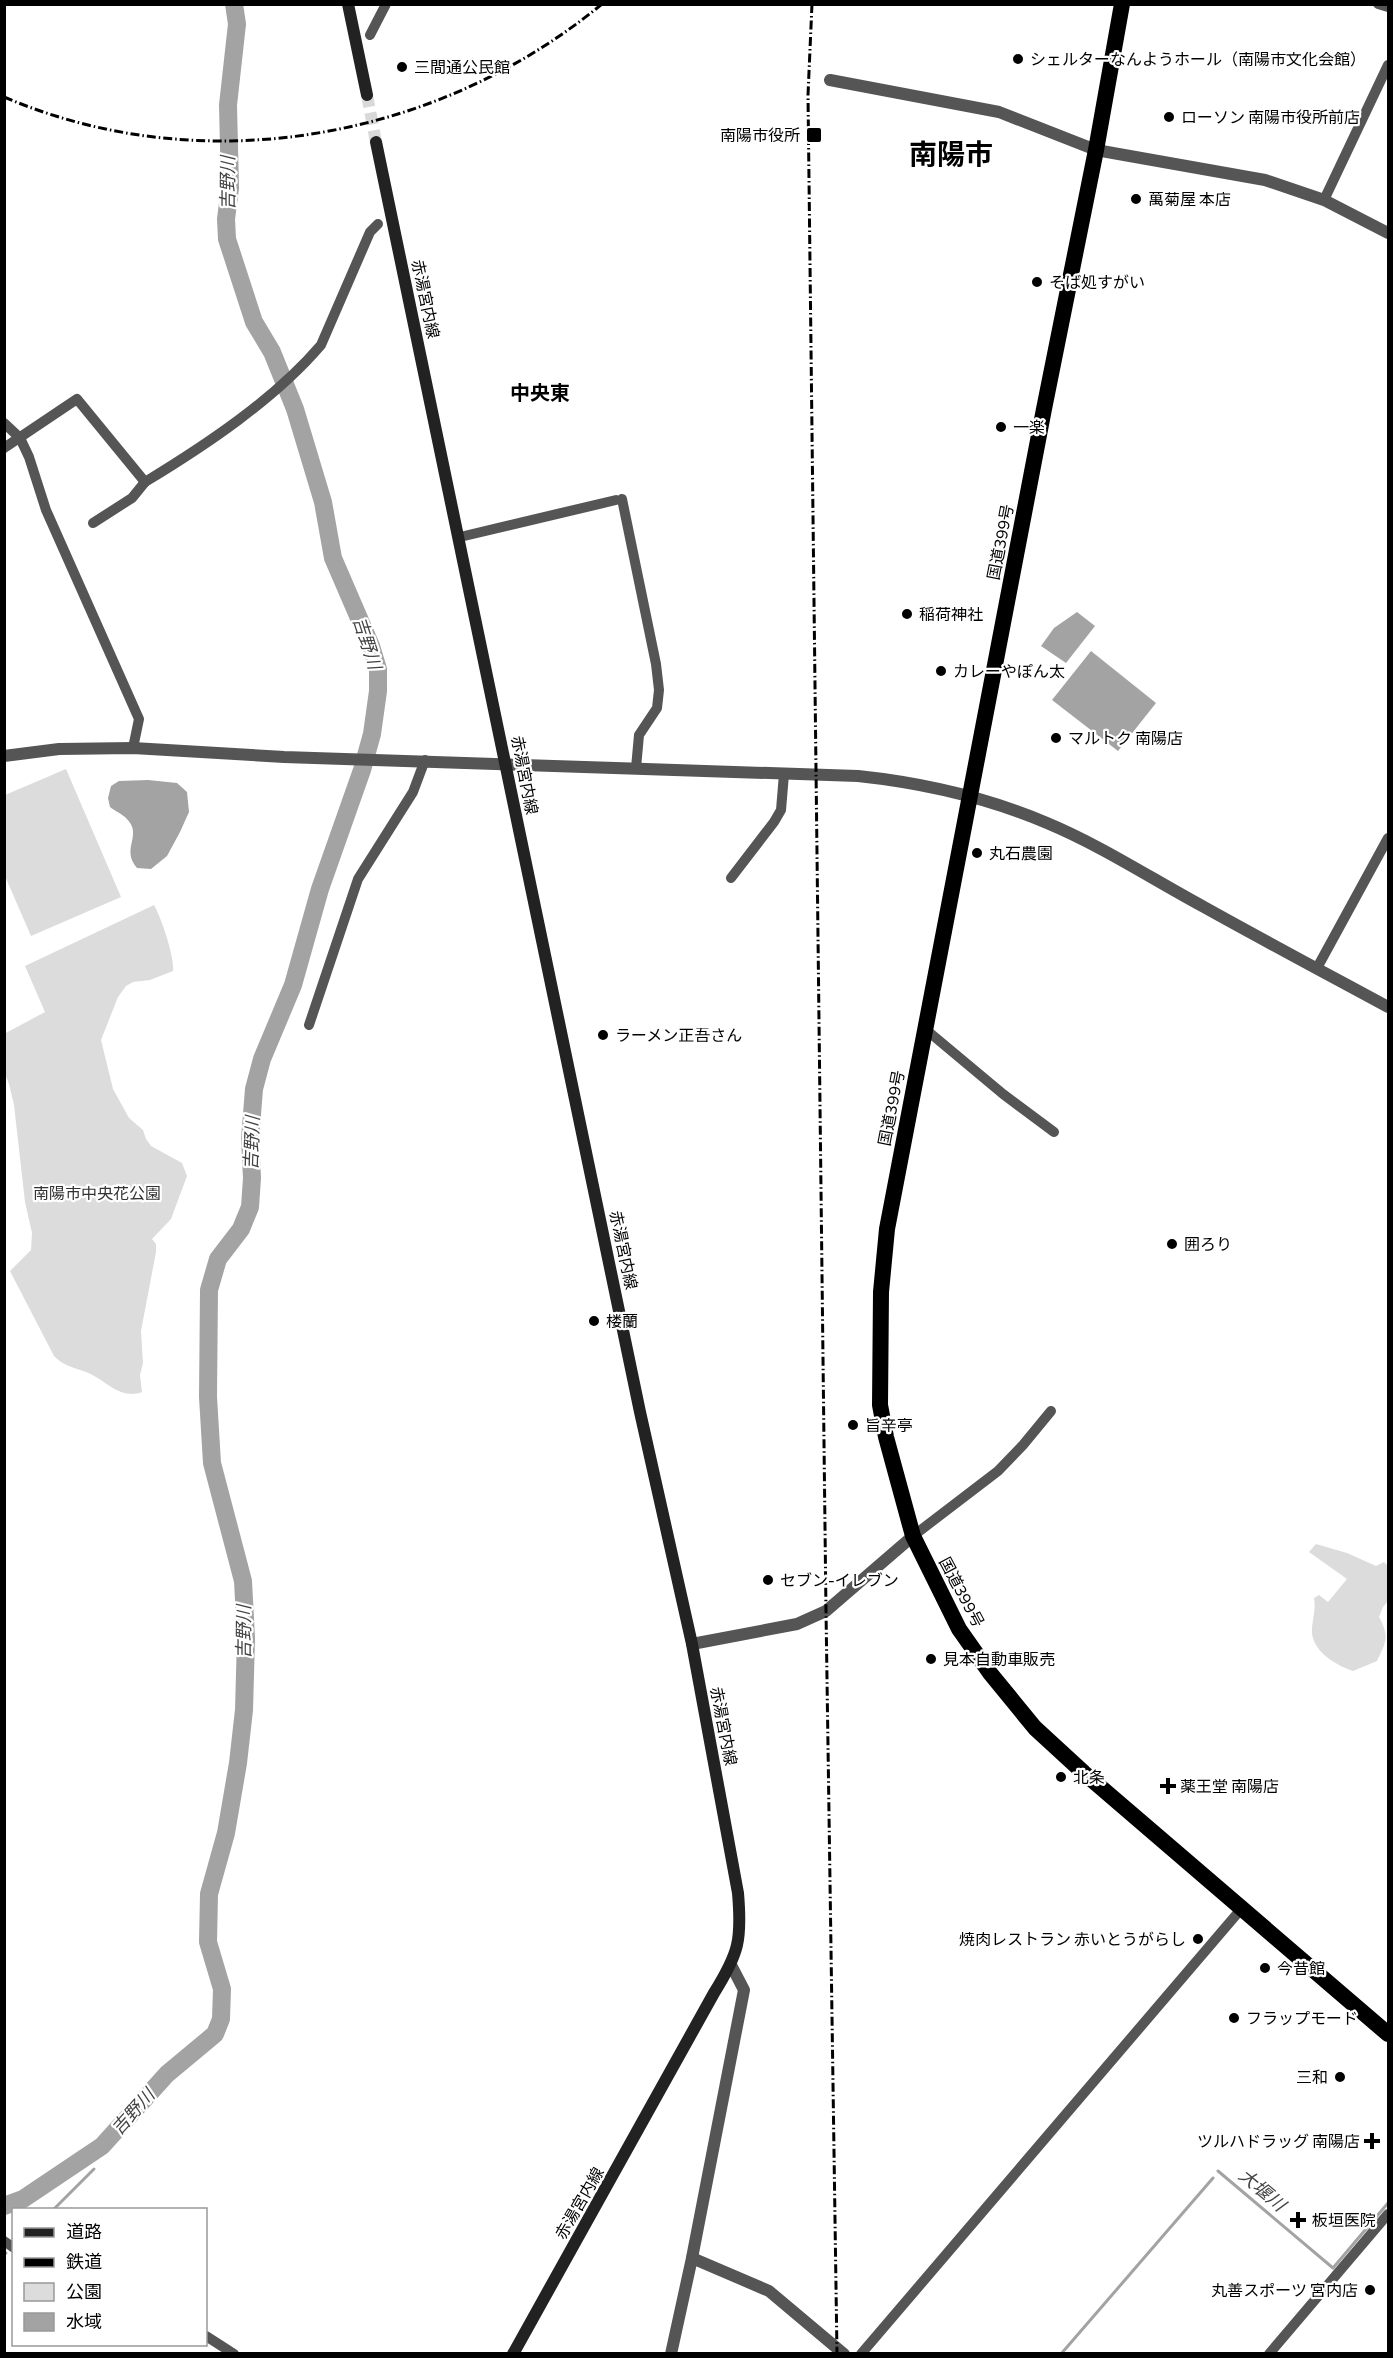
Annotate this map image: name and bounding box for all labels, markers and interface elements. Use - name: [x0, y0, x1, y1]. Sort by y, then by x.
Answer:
- place label: シェルターなんようホール（南陽市文化会館）: [1030, 49, 1366, 68]
- marker: シェルターなんようホール（南陽市文化会館）: [1011, 52, 1025, 66]
- place label: 三間通公民館: [414, 57, 510, 76]
- marker: 三間通公民館: [395, 60, 409, 74]
- place label: ローソン 南陽市役所前店: [1181, 107, 1360, 126]
- marker: ローソン 南陽市役所前店: [1162, 110, 1176, 124]
- place label: 南陽市役所: [720, 125, 800, 144]
- marker: 南陽市役所: [805, 126, 823, 144]
- district label: 南陽市: [909, 136, 993, 170]
- water label: 吉野川: [216, 154, 238, 210]
- place label: 萬菊屋 本店: [1148, 189, 1231, 208]
- marker: 萬菊屋 本店: [1129, 192, 1143, 206]
- street label: 赤湯宮内線: [409, 258, 444, 340]
- place label: そば処すがい: [1049, 272, 1145, 291]
- marker: そば処すがい: [1030, 275, 1044, 289]
- district label: 中央東: [510, 380, 570, 404]
- place label: 一楽: [1013, 417, 1045, 436]
- marker: 一楽: [994, 420, 1008, 434]
- street label: 国道399号: [983, 503, 1016, 581]
- place label: 稲荷神社: [919, 604, 983, 623]
- marker: 稲荷神社: [900, 607, 914, 621]
- water label: 吉野川: [349, 614, 387, 674]
- place label: カレーやぽん太: [953, 661, 1065, 680]
- marker: カレーやぽん太: [934, 664, 948, 678]
- place label: マルトク 南陽店: [1068, 728, 1183, 747]
- marker: マルトク 南陽店: [1049, 731, 1063, 745]
- street label: 赤湯宮内線: [509, 734, 542, 816]
- place label: 丸石農園: [989, 843, 1053, 862]
- marker: 丸石農園: [970, 846, 984, 860]
- place label: ラーメン正吾さん: [615, 1025, 742, 1044]
- marker: ラーメン正吾さん: [596, 1028, 610, 1042]
- street label: 国道399号: [874, 1069, 907, 1147]
- water label: 吉野川: [239, 1114, 263, 1170]
- park label: 南陽市中央花公園: [33, 1183, 161, 1202]
- street label: 赤湯宮内線: [607, 1209, 642, 1291]
- place label: 囲ろり: [1184, 1234, 1232, 1253]
- marker: 囲ろり: [1165, 1237, 1179, 1251]
- place label: 楼蘭: [606, 1311, 638, 1330]
- marker: 楼蘭: [587, 1314, 601, 1328]
- place label: 旨辛亭: [865, 1415, 913, 1434]
- marker: 旨辛亭: [846, 1418, 860, 1432]
- street label: 国道399号: [936, 1554, 989, 1630]
- place label: セブン-イレブン: [780, 1570, 899, 1589]
- marker: セブン-イレブン: [761, 1573, 775, 1587]
- water label: 吉野川: [232, 1603, 254, 1659]
- place label: 見本自動車販売: [943, 1649, 1055, 1668]
- marker: 見本自動車販売: [924, 1652, 938, 1666]
- street label: 赤湯宮内線: [708, 1685, 741, 1767]
- place label: 北条: [1073, 1767, 1105, 1786]
- marker: 北条: [1054, 1770, 1068, 1784]
- place label: 薬王堂 南陽店: [1180, 1776, 1279, 1795]
- marker: 薬王堂 南陽店: [1161, 1779, 1175, 1793]
- place label: 焼肉レストラン 赤いとうがらし: [959, 1929, 1186, 1948]
- marker: 焼肉レストラン 赤いとうがらし: [1191, 1932, 1205, 1946]
- place label: 今昔館: [1277, 1958, 1325, 1977]
- marker: 今昔館: [1258, 1961, 1272, 1975]
- place label: フラップモード: [1246, 2008, 1358, 2027]
- marker: フラップモード: [1227, 2011, 1241, 2025]
- place label: 三和: [1296, 2067, 1328, 2086]
- marker: 三和: [1333, 2070, 1347, 2084]
- water label: 吉野川: [106, 2082, 160, 2139]
- place label: ツルハドラッグ 南陽店: [1197, 2131, 1360, 2150]
- marker: ツルハドラッグ 南陽店: [1365, 2134, 1379, 2148]
- street label: 赤湯宮内線: [550, 2163, 607, 2242]
- water label: 大堰川: [1235, 2163, 1292, 2216]
- legend: [12, 2208, 207, 2346]
- place label: 板垣医院: [1312, 2210, 1376, 2229]
- marker: 板垣医院: [1289, 2211, 1307, 2229]
- text: 道路: [66, 2220, 102, 2242]
- text: 鉄道: [66, 2250, 102, 2272]
- text: 公園: [66, 2280, 102, 2302]
- place label: 丸善スポーツ 宮内店: [1211, 2280, 1358, 2299]
- marker: 丸善スポーツ 宮内店: [1363, 2283, 1377, 2297]
- text: 水域: [66, 2310, 102, 2332]

